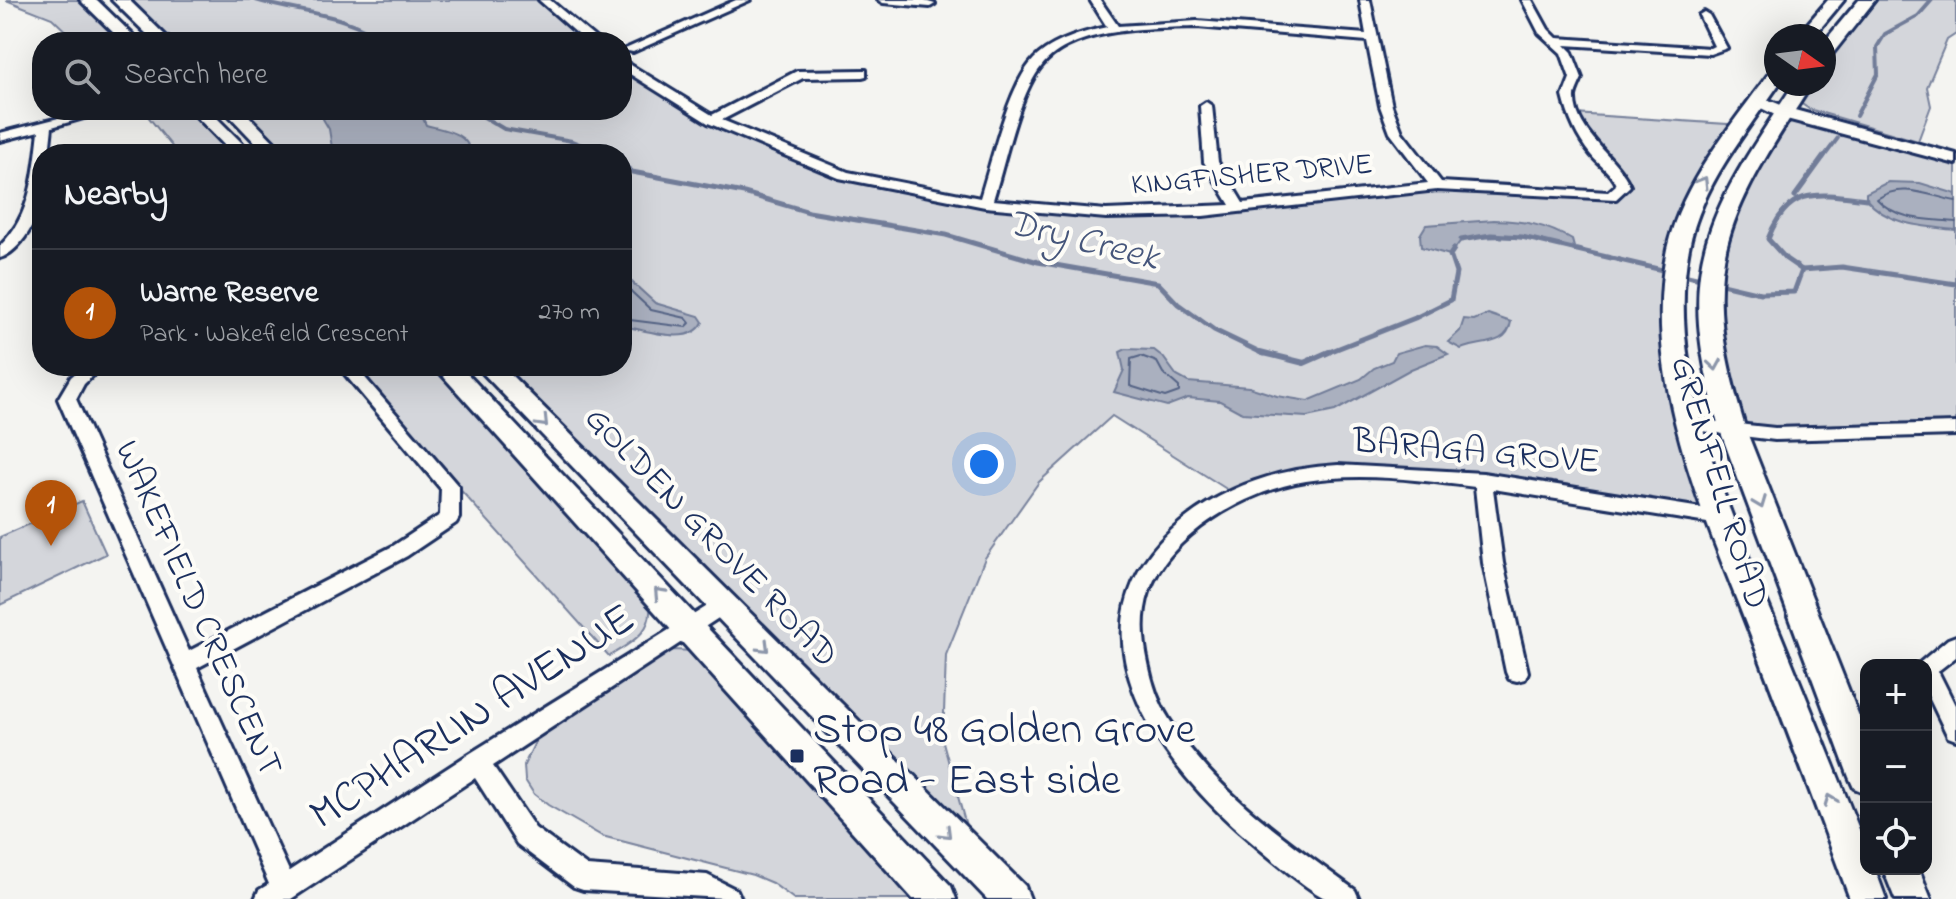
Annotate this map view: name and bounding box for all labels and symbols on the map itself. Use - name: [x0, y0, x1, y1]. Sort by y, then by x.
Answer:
- north arrow: [1764, 24, 1836, 96]
- street label: KINGFISHER DRIVE: [1129, 144, 1375, 208]
- one-way arrow: [1694, 176, 1709, 191]
- water label: Dry Creek: [1002, 196, 1166, 288]
- street label: GRENFELL ROAD: [1654, 350, 1782, 616]
- one-way arrow: [1706, 358, 1723, 371]
- street label: GOLDEN GROVE ROAD: [570, 395, 850, 681]
- one-way arrow: [533, 413, 548, 427]
- street label: BARAGA GROVE: [1349, 416, 1602, 490]
- street label: WAKEFIELD CRESCENT: [99, 432, 295, 786]
- your location: [964, 444, 1004, 484]
- pin: 1: [25, 480, 77, 546]
- one-way arrow: [1750, 495, 1767, 509]
- one-way arrow: [654, 588, 668, 603]
- street label: MCPHARLIN AVENUE: [298, 589, 648, 847]
- one-way arrow: [755, 638, 769, 652]
- place label: Stop 48 Golden Grove Road - East side: [813, 699, 1196, 814]
- marker: Stop 48 Golden Grove Road - East side: [788, 747, 806, 765]
- one-way arrow: [1823, 794, 1840, 808]
- one-way arrow: [937, 823, 952, 838]

